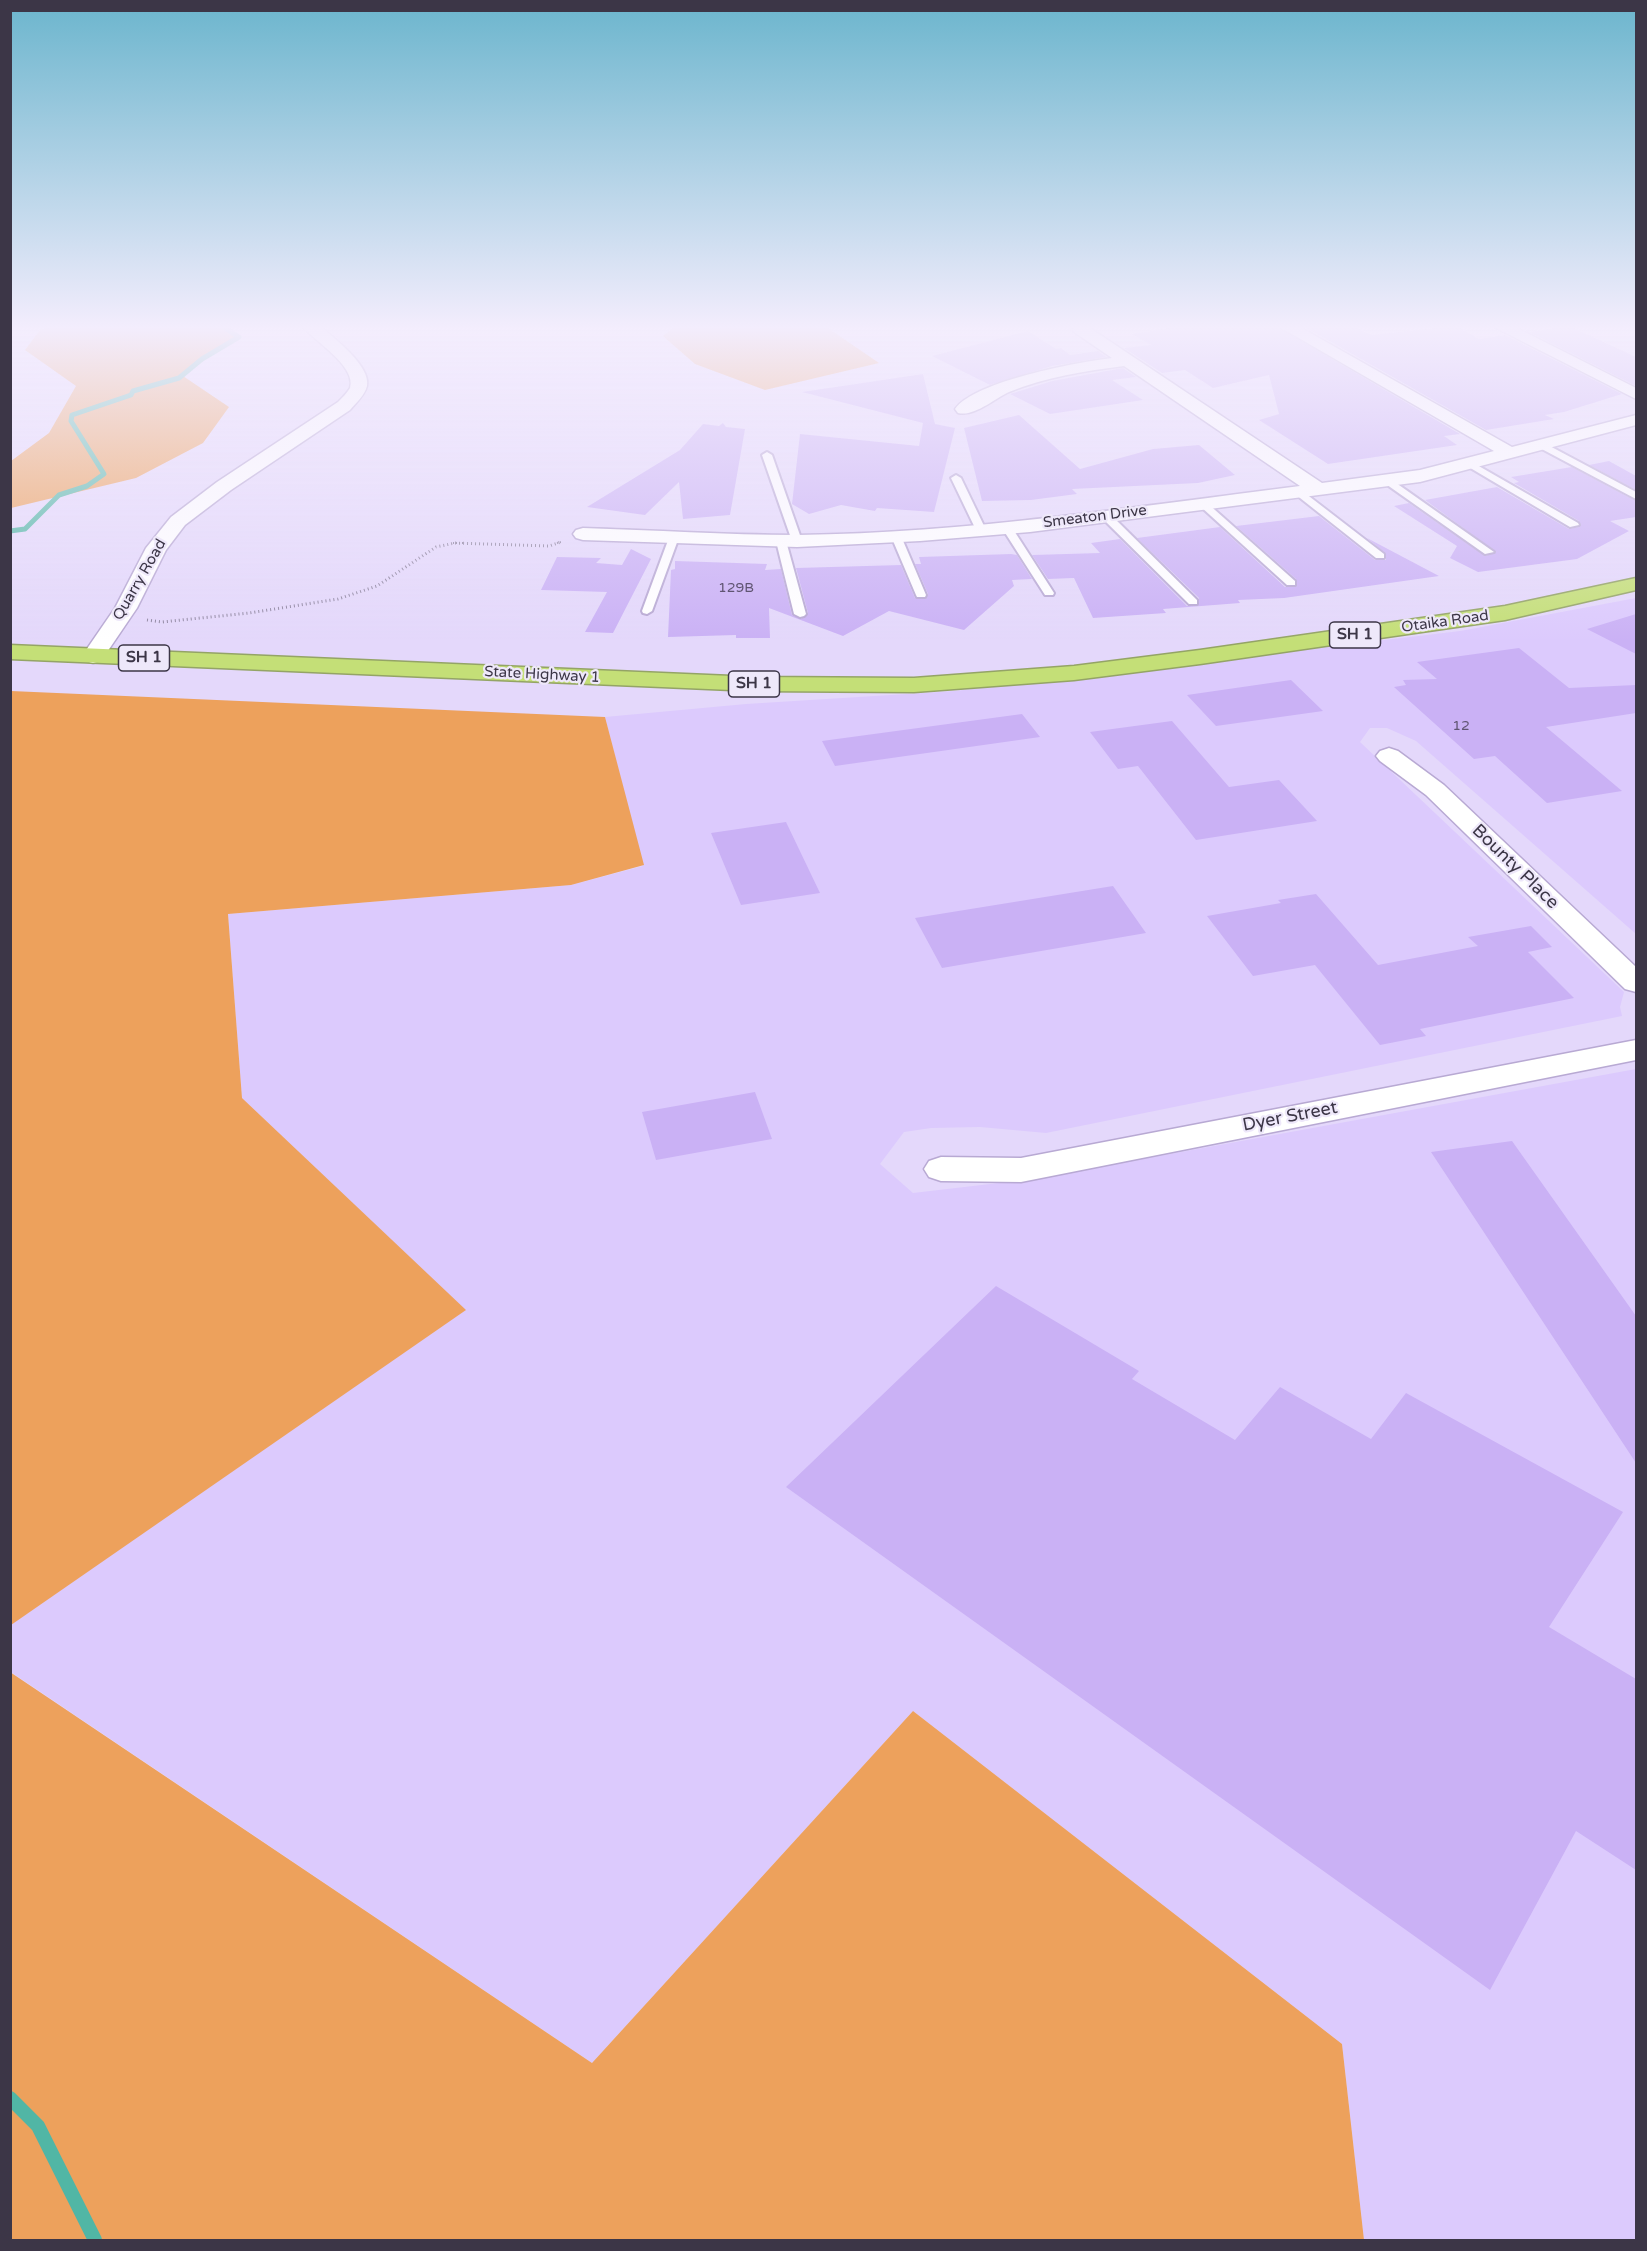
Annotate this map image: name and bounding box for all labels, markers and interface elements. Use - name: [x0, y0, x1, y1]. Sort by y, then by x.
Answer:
- street label: Smeaton Drive: [1042, 502, 1148, 532]
- street label: Quarry Road: [110, 536, 170, 624]
- house number: 129B: [718, 580, 754, 596]
- street label: Otaika Road: [1400, 607, 1490, 637]
- road number: SH 1: [1330, 622, 1380, 648]
- road number: SH 1: [118, 645, 170, 671]
- street label: State Highway 1: [484, 663, 600, 687]
- road number: SH 1: [728, 671, 780, 697]
- house number: 12: [1452, 718, 1470, 734]
- street label: Bounty Place: [1467, 820, 1563, 914]
- street label: Dyer Street: [1241, 1097, 1339, 1137]

